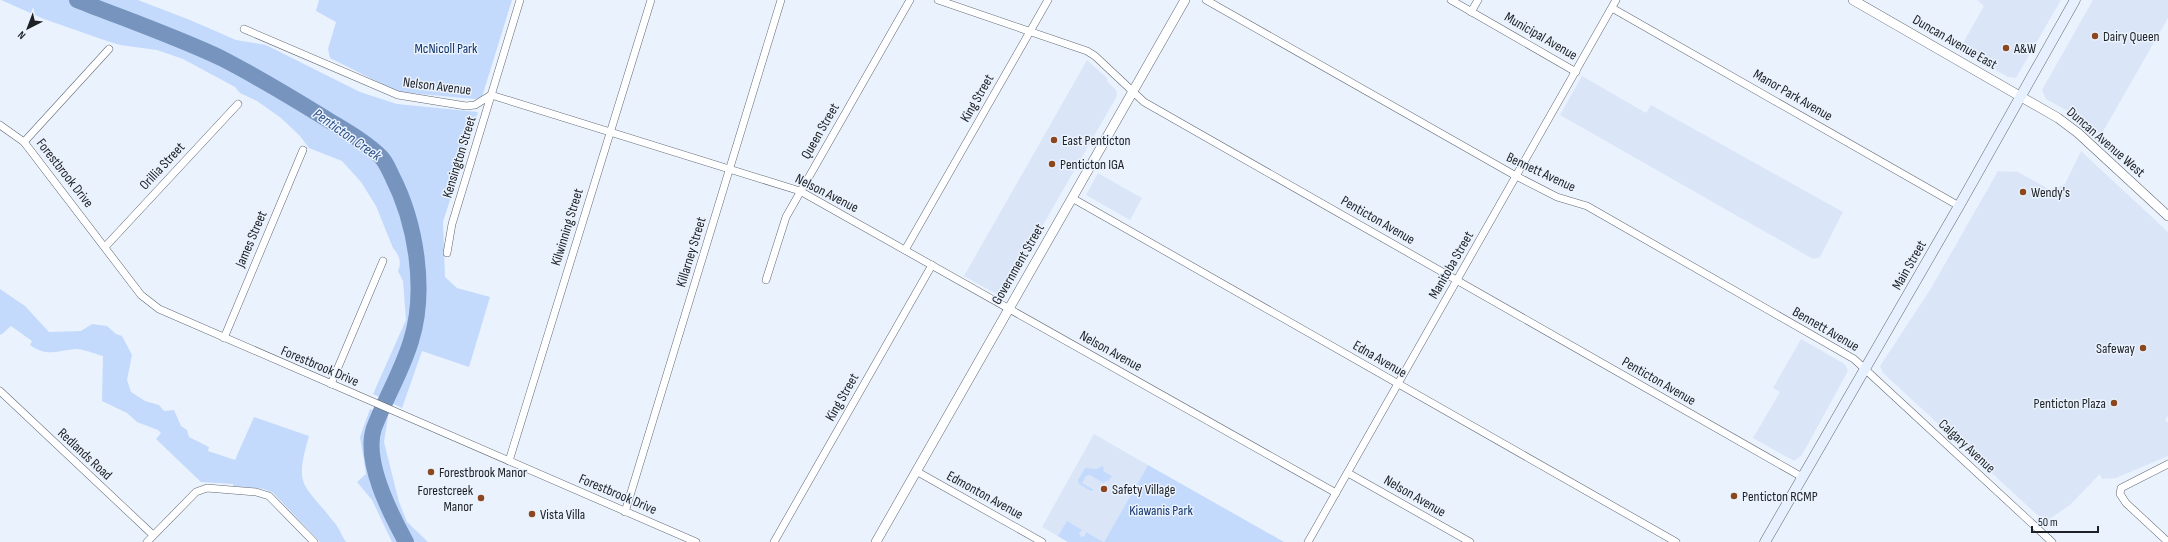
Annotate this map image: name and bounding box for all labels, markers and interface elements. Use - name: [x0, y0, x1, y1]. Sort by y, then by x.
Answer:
- north arrow: [8, 8, 48, 48]
- street label: Municipal Avenue: [1502, 8, 1580, 64]
- street label: Duncan Avenue East: [1910, 11, 2000, 73]
- text: N: [15, 28, 28, 42]
- place label: Dairy Queen: [2103, 28, 2160, 45]
- marker: Dairy Queen: [2090, 31, 2100, 41]
- park label: McNicoll Park: [415, 40, 478, 57]
- place label: A&W: [2013, 40, 2036, 57]
- marker: A&W: [2001, 43, 2011, 53]
- street label: Manor Park Avenue: [1750, 65, 1836, 125]
- street label: King Street: [957, 71, 997, 125]
- street label: Nelson Avenue: [402, 73, 472, 99]
- street label: Queen Street: [797, 100, 843, 162]
- street label: Duncan Avenue West: [2063, 103, 2149, 181]
- water label: Penticton Creek: [309, 105, 385, 166]
- street label: Kensington Street: [439, 114, 479, 200]
- place label: East Penticton: [1062, 132, 1130, 149]
- street label: Forestbrook Drive: [33, 135, 97, 211]
- marker: East Penticton: [1049, 135, 1059, 145]
- street label: Orillia Street: [136, 139, 188, 193]
- street label: Bennett Avenue: [1504, 149, 1578, 195]
- place label: Penticton IGA: [1060, 156, 1125, 173]
- marker: Penticton IGA: [1047, 159, 1057, 169]
- street label: Nelson Avenue: [793, 170, 861, 216]
- place label: Wendy's: [2031, 184, 2070, 201]
- street label: Kilwinning Street: [547, 186, 587, 268]
- marker: Wendy's: [2018, 187, 2028, 197]
- street label: Penticton Avenue: [1338, 192, 1418, 248]
- street label: James Street: [231, 208, 270, 271]
- street label: Killarney Street: [672, 215, 710, 289]
- street label: Government Street: [988, 221, 1048, 307]
- street label: Manitoba Street: [1425, 228, 1477, 302]
- street label: Main Street: [1888, 237, 1930, 293]
- street label: Bennett Avenue: [1790, 303, 1862, 355]
- street label: Nelson Avenue: [1077, 327, 1145, 375]
- street label: Edna Avenue: [1350, 337, 1410, 381]
- place label: Safeway: [2096, 340, 2136, 357]
- street label: Forestbrook Drive: [279, 342, 361, 390]
- marker: Safeway: [2138, 343, 2148, 353]
- street label: Penticton Avenue: [1619, 353, 1699, 409]
- street label: King Street: [822, 370, 862, 424]
- place label: Penticton Plaza: [2033, 395, 2106, 412]
- marker: Penticton Plaza: [2109, 398, 2119, 408]
- street label: Calgary Avenue: [1935, 415, 1999, 477]
- street label: Redlands Road: [54, 425, 116, 484]
- place label: Forestbrook Manor: [439, 464, 527, 481]
- marker: Forestbrook Manor: [426, 467, 436, 477]
- street label: Edmonton Avenue: [944, 467, 1026, 523]
- street label: Forestbrook Drive: [577, 470, 659, 518]
- street label: Nelson Avenue: [1381, 471, 1449, 521]
- place label: Safety Village: [1112, 481, 1175, 498]
- place label: Forestcreek Manor: [418, 482, 474, 515]
- marker: Safety Village: [1099, 484, 1109, 494]
- place label: Penticton RCMP: [1742, 488, 1818, 505]
- marker: Penticton RCMP: [1729, 491, 1739, 501]
- marker: Forestcreek Manor: [476, 493, 486, 503]
- park label: Kiawanis Park: [1129, 502, 1193, 519]
- place label: Vista Villa: [540, 506, 585, 523]
- scale bar: [2032, 508, 2098, 534]
- marker: Vista Villa: [527, 509, 537, 519]
- text: 50 m: [2038, 515, 2058, 530]

